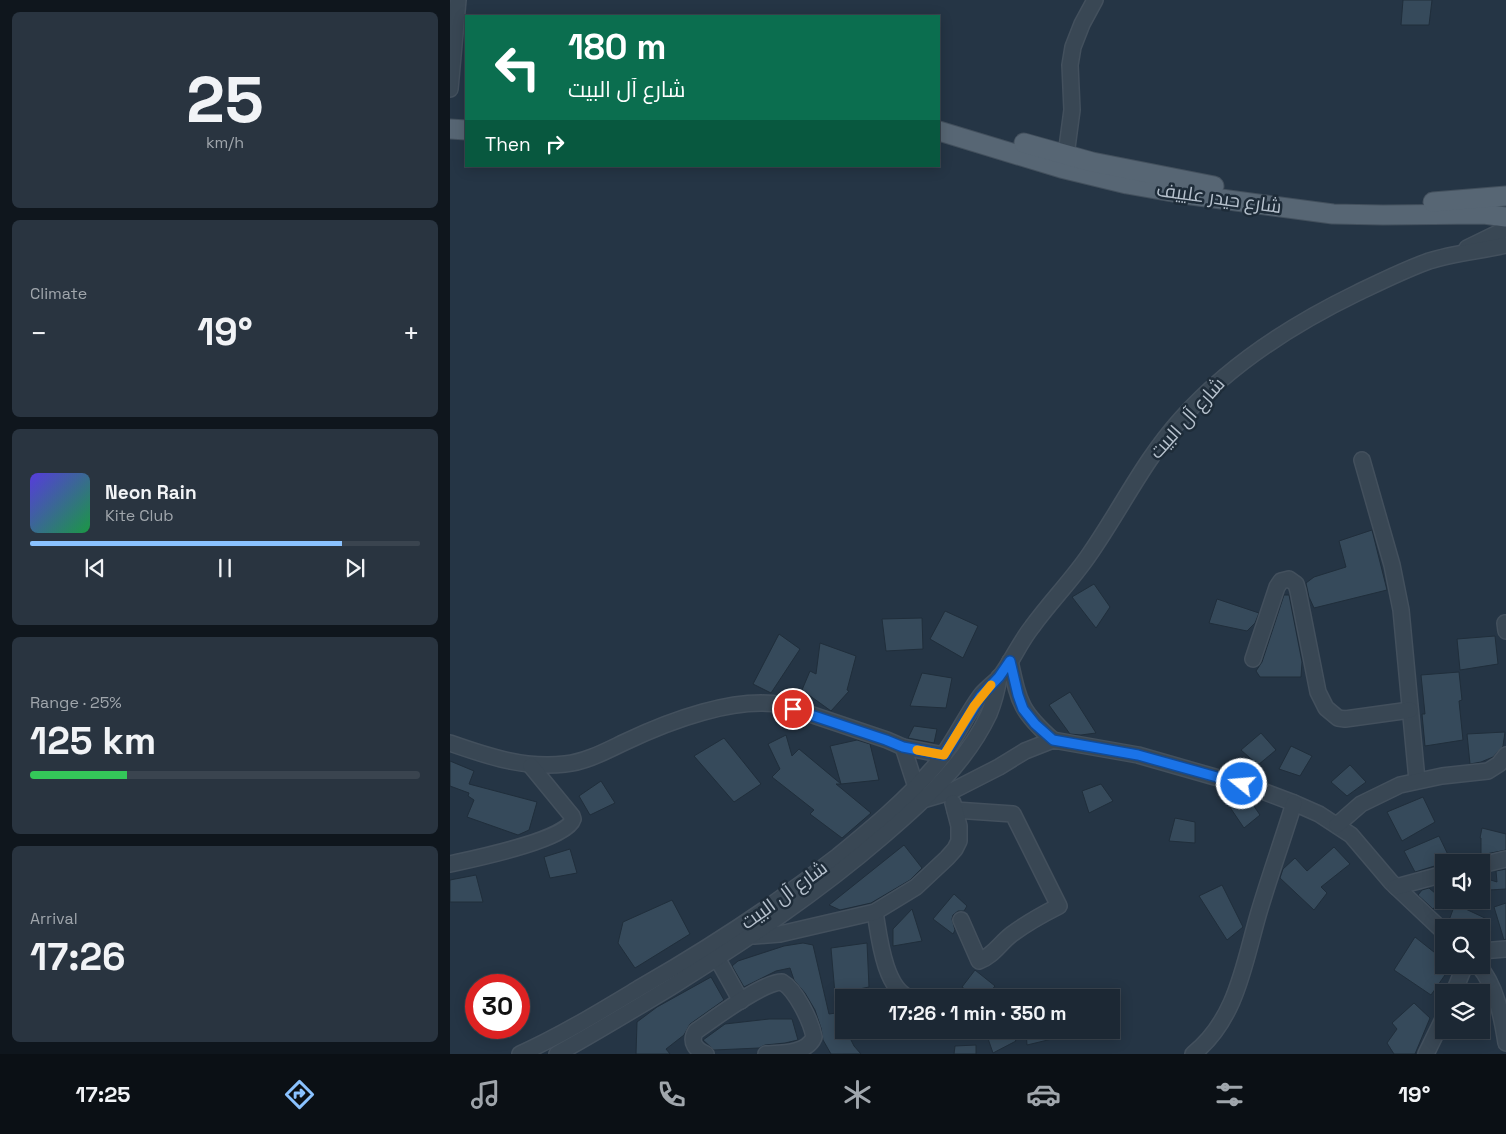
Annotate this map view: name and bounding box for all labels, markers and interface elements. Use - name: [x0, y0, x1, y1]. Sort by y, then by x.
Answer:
- text: 180 m: [568, 25, 666, 69]
- icon: left: [485, 35, 550, 100]
- text: 25: [186, 58, 264, 141]
- text: شارع آل البيت: [568, 75, 685, 103]
- icon: right: [541, 130, 569, 158]
- text: km/h: [206, 132, 244, 153]
- text: Then: [485, 132, 531, 157]
- street label: شارع حيدر علييف: [1155, 177, 1283, 220]
- text: Climate: [30, 283, 87, 304]
- text: 19°: [197, 308, 253, 356]
- text: −: [30, 315, 47, 351]
- text: +: [403, 315, 420, 351]
- street label: شارع آل البيت: [1144, 372, 1231, 465]
- text: Neon Rain: [105, 480, 197, 505]
- text: Kite Club: [105, 505, 174, 526]
- icon: previous: [81, 554, 109, 582]
- icon: pause: [211, 554, 239, 582]
- icon: next: [341, 554, 369, 582]
- pin: [772, 688, 814, 730]
- text: Range · 25%: [30, 692, 122, 713]
- icon: arrive: [779, 695, 807, 723]
- text: 125 km: [30, 717, 156, 765]
- position arrow: [1215, 757, 1267, 809]
- map controls: [1435, 854, 1490, 1039]
- button: sound: [1435, 854, 1490, 909]
- street label: شارع آل البيت: [736, 855, 833, 936]
- text: Arrival: [30, 908, 78, 929]
- button: search: [1435, 919, 1490, 974]
- text: 17:26: [30, 933, 126, 981]
- speed limit sign: 30: [465, 974, 530, 1039]
- button: layers: [1435, 984, 1490, 1039]
- text: 17:26 · 1 min · 350 m: [888, 1001, 1067, 1026]
- icon: directions: [282, 1077, 317, 1112]
- icon: music: [468, 1077, 503, 1112]
- icon: phone: [654, 1077, 689, 1112]
- icon: climate: [840, 1077, 875, 1112]
- icon: car: [1026, 1077, 1061, 1112]
- icon: filters: [1212, 1077, 1247, 1112]
- text: 17:25: [76, 1080, 131, 1108]
- text: 19°: [1398, 1080, 1430, 1108]

